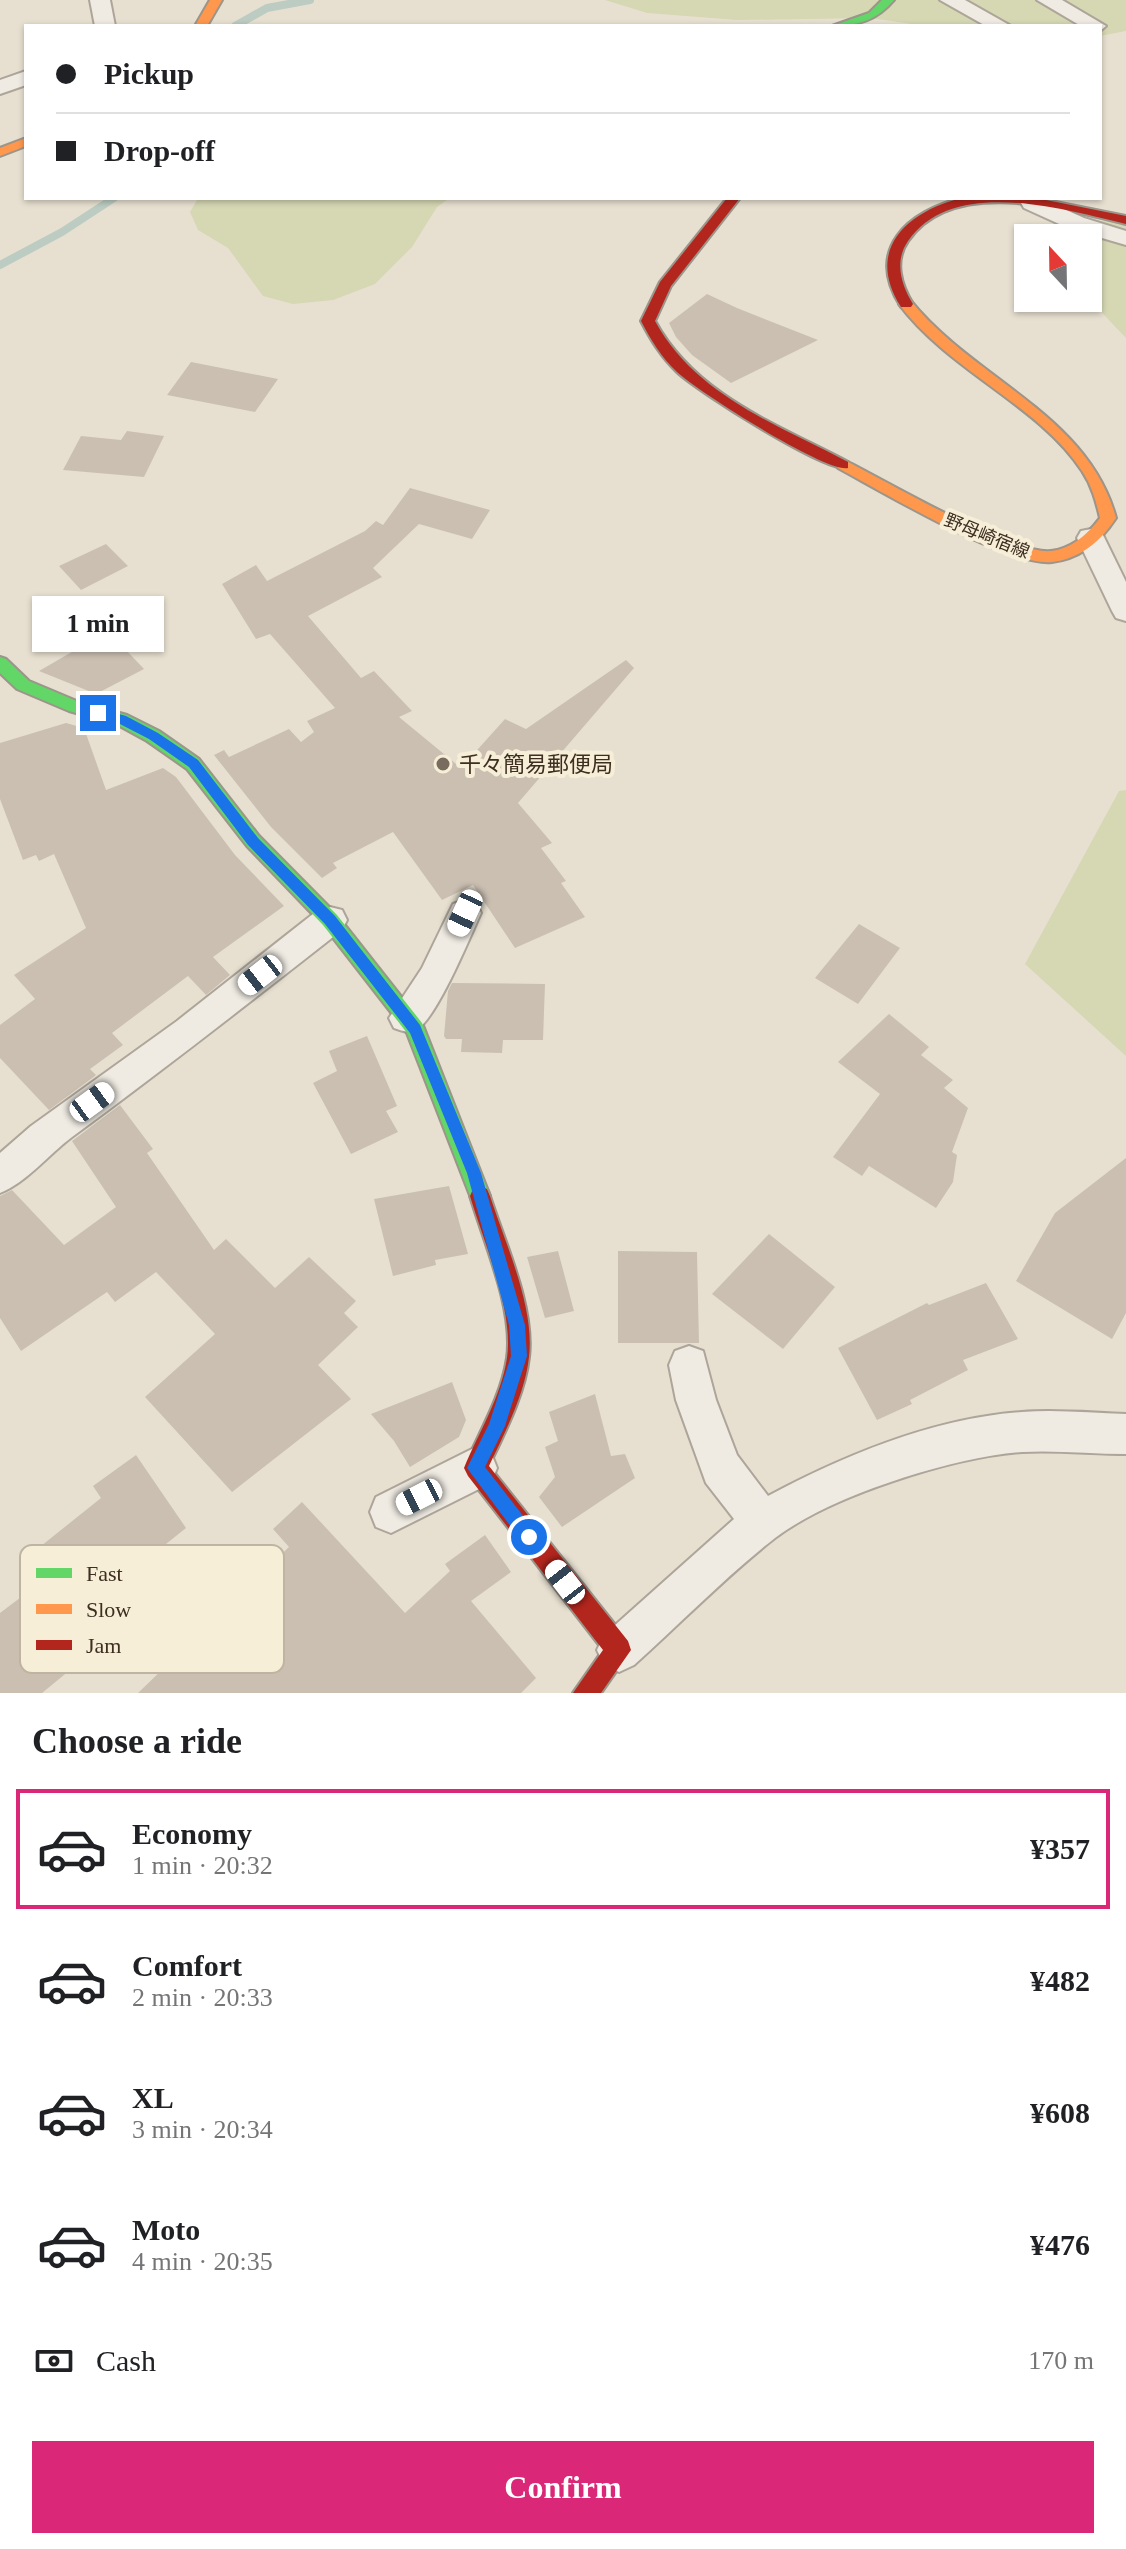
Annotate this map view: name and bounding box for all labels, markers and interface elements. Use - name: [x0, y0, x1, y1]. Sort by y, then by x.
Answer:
- text: Pickup: [104, 57, 194, 90]
- text: Drop-off: [104, 134, 215, 167]
- north arrow: [1014, 224, 1102, 312]
- map controls: [1014, 224, 1102, 312]
- street label: 野母崎宿線: [942, 510, 1032, 562]
- callout: 1 min: [32, 597, 164, 653]
- text: 1 min: [67, 609, 129, 638]
- route end: [80, 695, 116, 731]
- place label: 千々簡易郵便局: [459, 752, 613, 777]
- marker: 千々簡易郵便局: [434, 755, 452, 773]
- car: [444, 886, 486, 940]
- car: [234, 951, 286, 999]
- car: [66, 1078, 118, 1126]
- car: [392, 1475, 446, 1519]
- route start: [511, 1519, 547, 1555]
- legend: [20, 1545, 284, 1673]
- car: [541, 1556, 589, 1608]
- text: Fast: [86, 1561, 123, 1586]
- text: Slow: [86, 1597, 131, 1622]
- text: Jam: [86, 1633, 121, 1658]
- text: Choose a ride: [32, 1721, 242, 1761]
- icon: car: [36, 1813, 108, 1885]
- text: Economy: [132, 1817, 252, 1850]
- text: ¥357: [1030, 1832, 1090, 1865]
- text: 1 min · 20:32: [132, 1851, 273, 1880]
- icon: car: [36, 1945, 108, 2017]
- text: Comfort: [132, 1949, 242, 1982]
- text: ¥482: [1030, 1964, 1090, 1997]
- text: 2 min · 20:33: [132, 1983, 273, 2012]
- icon: car: [36, 2077, 108, 2149]
- text: XL: [132, 2081, 174, 2114]
- text: ¥608: [1030, 2096, 1090, 2129]
- text: 3 min · 20:34: [132, 2115, 273, 2144]
- icon: car: [36, 2209, 108, 2281]
- text: Moto: [132, 2213, 200, 2246]
- text: ¥476: [1030, 2228, 1090, 2261]
- text: 4 min · 20:35: [132, 2247, 273, 2276]
- icon: cash: [32, 2339, 76, 2383]
- text: Cash: [96, 2344, 156, 2377]
- text: 170 m: [1028, 2346, 1094, 2375]
- button: Confirm: [32, 2441, 1094, 2533]

